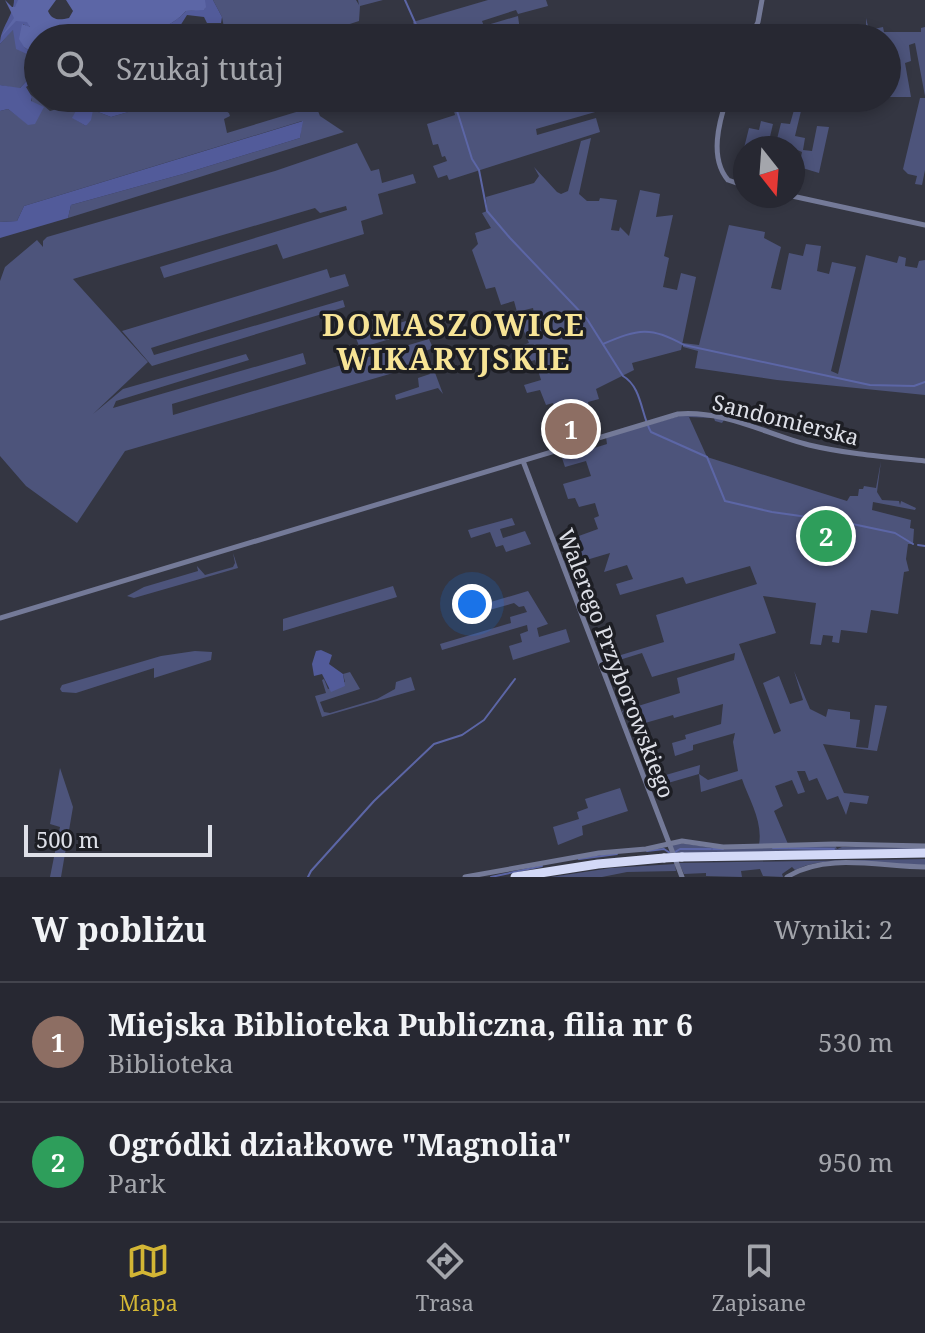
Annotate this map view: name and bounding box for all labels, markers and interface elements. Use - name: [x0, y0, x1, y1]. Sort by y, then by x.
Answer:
- search box: [24, 24, 901, 112]
- icon: search: [52, 46, 96, 90]
- text: Szukaj tutaj: [116, 48, 284, 89]
- north arrow: [733, 136, 805, 208]
- district label: DOMASZOWICE WIKARYJSKIE: [322, 304, 586, 379]
- street label: Sandomierska: [710, 386, 862, 452]
- pin: 1: [545, 399, 597, 459]
- pin: 2: [800, 506, 852, 566]
- street label: Walerego Przyborowskiego: [552, 524, 682, 802]
- your location: [452, 584, 492, 624]
- scale bar: [24, 821, 212, 857]
- text: 500 m: [36, 824, 99, 854]
- text: W pobliżu: [32, 906, 207, 952]
- text: Wyniki: 2: [774, 911, 893, 947]
- text: Miejska Biblioteka Publiczna, filia nr 6: [108, 1004, 693, 1045]
- text: 1: [51, 1024, 65, 1060]
- text: 530 m: [818, 1024, 893, 1060]
- text: Biblioteka: [108, 1045, 234, 1081]
- text: Ogródki działkowe "Magnolia": [108, 1124, 572, 1165]
- text: 2: [51, 1144, 65, 1180]
- text: 950 m: [818, 1144, 893, 1180]
- text: Park: [108, 1165, 166, 1201]
- tab: Mapa: [119, 1239, 178, 1317]
- tab: Trasa: [416, 1239, 474, 1317]
- tab: Zapisane: [712, 1239, 806, 1317]

